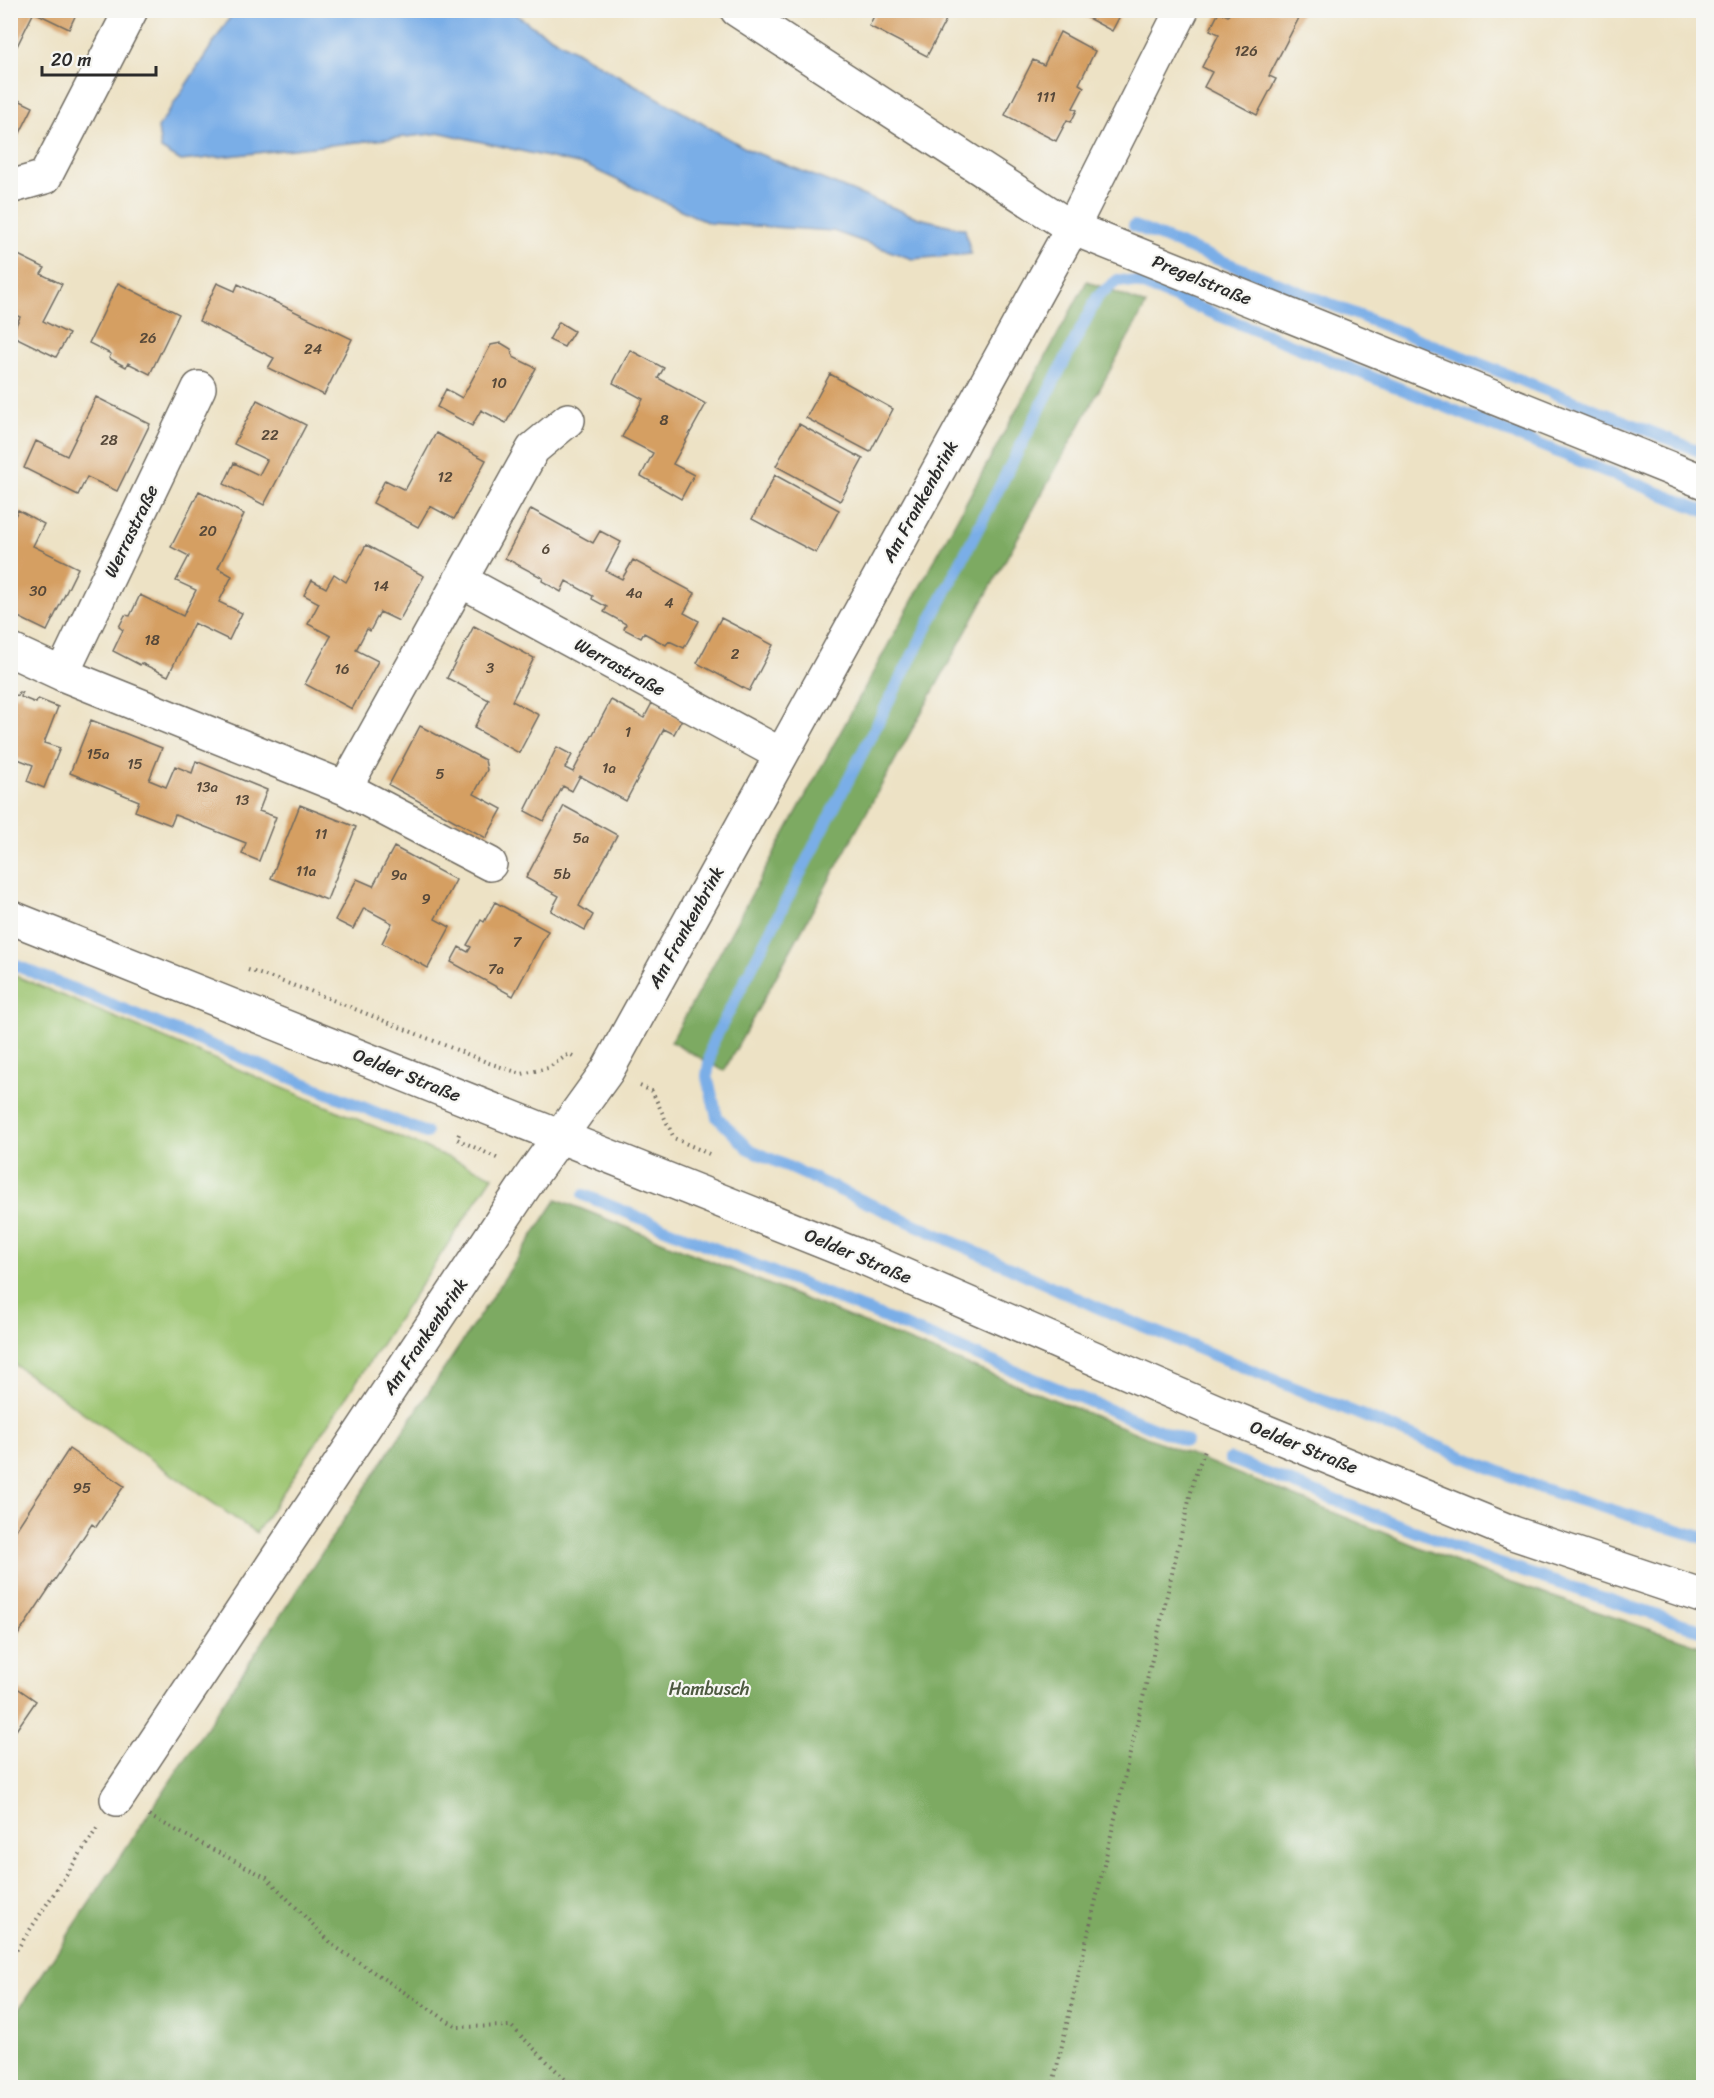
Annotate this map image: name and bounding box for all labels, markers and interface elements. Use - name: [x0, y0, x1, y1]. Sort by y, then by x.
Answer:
- house number: 126: [1234, 38, 1258, 64]
- scale bar: [42, 39, 156, 77]
- text: 20 m: [51, 44, 91, 76]
- house number: 111: [1036, 84, 1056, 110]
- street label: Pregelstraße: [1147, 245, 1257, 315]
- house number: 26: [139, 325, 157, 351]
- house number: 24: [304, 336, 322, 362]
- house number: 10: [491, 370, 507, 396]
- house number: 8: [659, 407, 669, 433]
- house number: 22: [261, 422, 279, 448]
- house number: 28: [100, 427, 118, 453]
- street label: Am Frankenbrink: [873, 434, 967, 569]
- house number: 12: [437, 464, 453, 490]
- street label: Werrastraße: [95, 479, 167, 583]
- house number: 20: [199, 518, 217, 544]
- house number: 6: [542, 536, 550, 562]
- house number: 14: [373, 573, 389, 599]
- house number: 30: [29, 578, 47, 604]
- house number: 4a: [626, 580, 643, 606]
- house number: 4: [664, 590, 674, 616]
- house number: 18: [144, 627, 160, 653]
- street label: Werrastraße: [568, 629, 672, 705]
- house number: 2: [731, 641, 740, 667]
- house number: 3: [486, 655, 494, 681]
- house number: 16: [335, 656, 349, 682]
- house number: 1: [625, 719, 631, 745]
- house number: 15a: [86, 741, 110, 767]
- house number: 15: [127, 751, 143, 777]
- house number: 1a: [602, 755, 616, 781]
- house number: 5: [435, 761, 445, 787]
- house number: 13a: [196, 774, 219, 800]
- house number: 13: [235, 787, 249, 813]
- house number: 11: [315, 821, 327, 847]
- house number: 5a: [573, 825, 590, 851]
- house number: 11a: [296, 858, 317, 884]
- street label: Am Frankenbrink: [639, 860, 733, 995]
- house number: 5b: [553, 861, 571, 887]
- house number: 9a: [391, 862, 408, 888]
- house number: 9: [421, 886, 431, 912]
- house number: 7: [513, 929, 523, 955]
- house number: 7a: [488, 956, 505, 982]
- street label: Oelder Straße: [348, 1039, 466, 1111]
- street label: Oelder Straße: [799, 1219, 917, 1293]
- street label: Am Frankenbrink: [373, 1271, 476, 1402]
- street label: Oelder Straße: [1245, 1411, 1363, 1483]
- house number: 95: [73, 1475, 91, 1501]
- park label: Hambusch: [669, 1673, 749, 1705]

